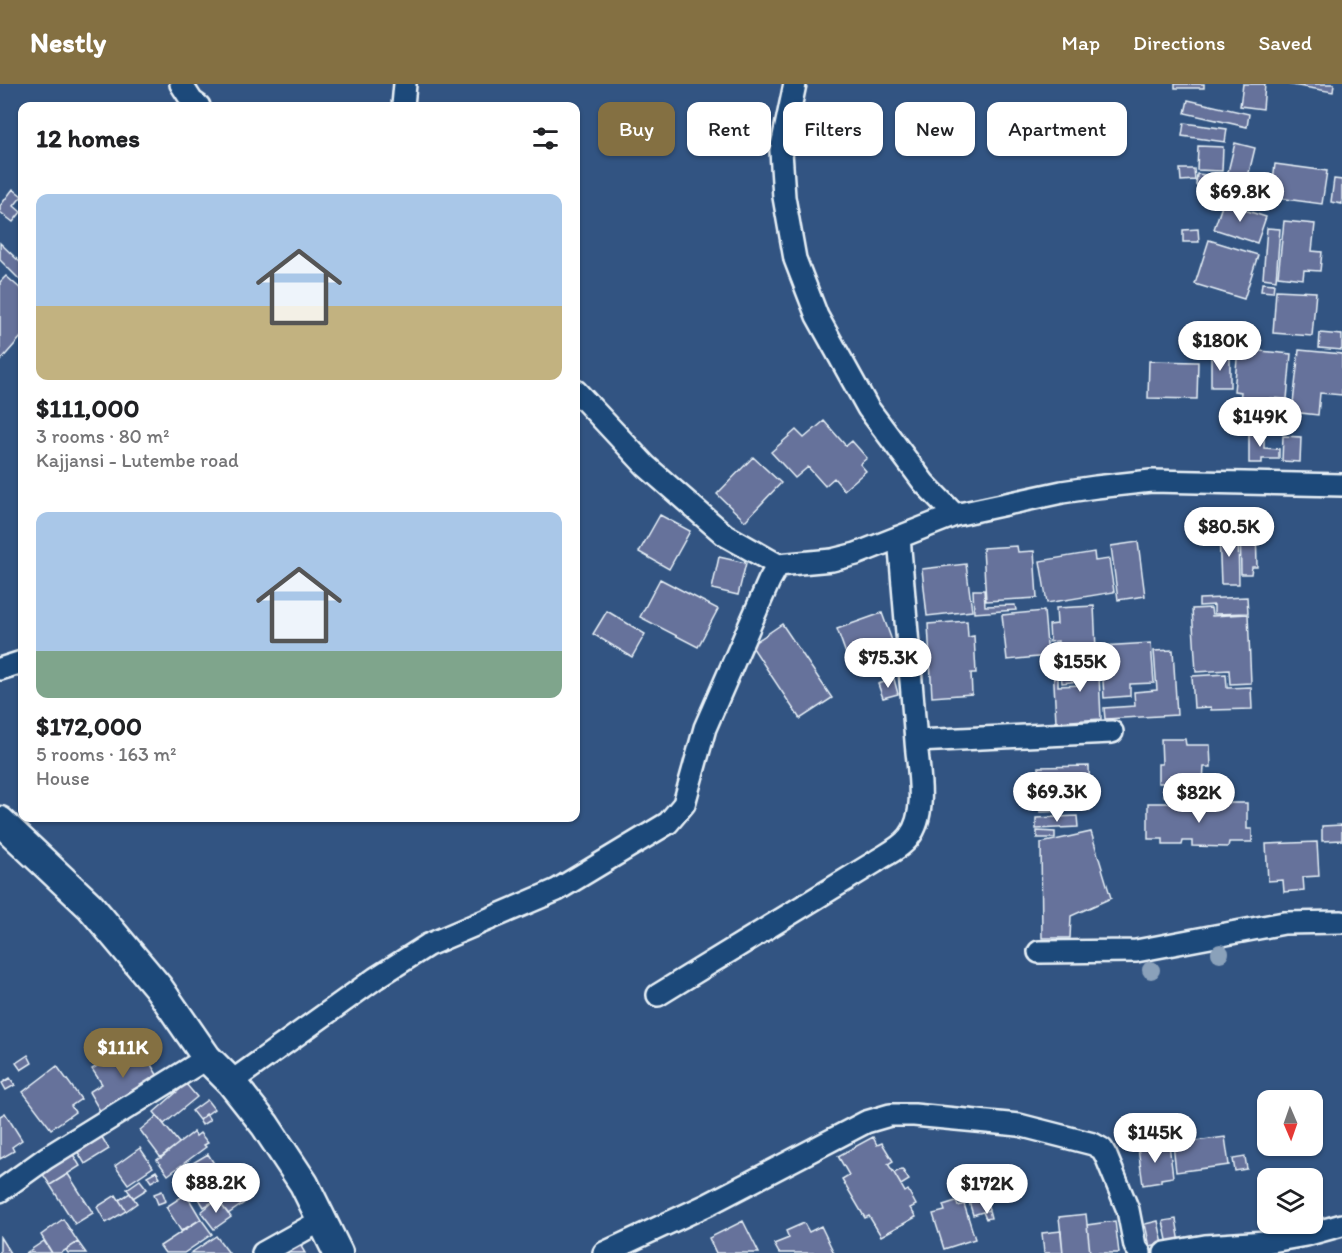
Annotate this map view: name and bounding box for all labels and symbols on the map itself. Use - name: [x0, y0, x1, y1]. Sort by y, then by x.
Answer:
- pin: $69.8K: [1191, 172, 1289, 223]
- pin: $180K: [1178, 321, 1262, 372]
- pin: $149K: [1218, 397, 1302, 448]
- pin: $80.5K: [1180, 507, 1278, 558]
- pin: $75.3K: [839, 638, 937, 689]
- pin: $155K: [1038, 642, 1122, 693]
- pin: $69.3K: [1008, 772, 1106, 823]
- pin: $82K: [1163, 773, 1235, 824]
- pin: $111K: [81, 1028, 165, 1079]
- north arrow: [1257, 1090, 1323, 1156]
- pin: $145K: [1113, 1113, 1197, 1164]
- pin: $88.2K: [167, 1163, 265, 1214]
- pin: $172K: [945, 1164, 1029, 1215]

